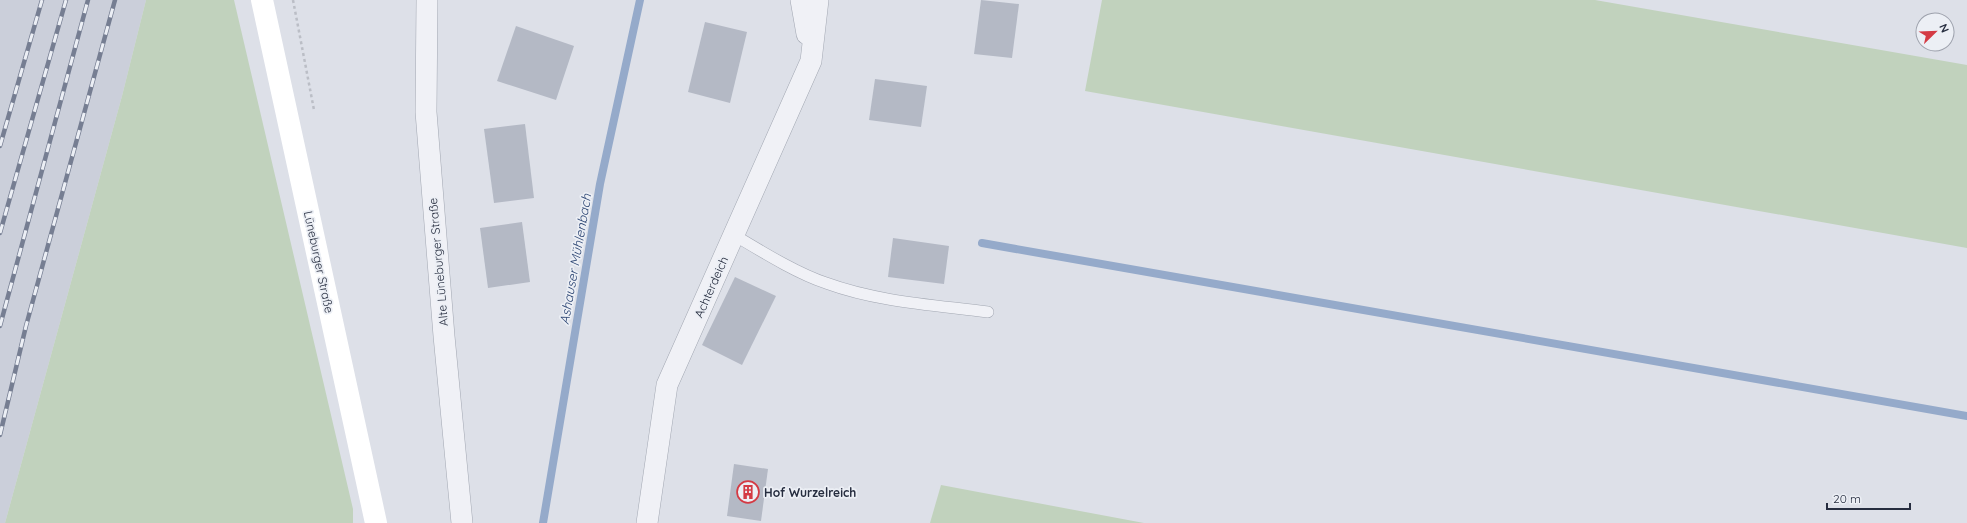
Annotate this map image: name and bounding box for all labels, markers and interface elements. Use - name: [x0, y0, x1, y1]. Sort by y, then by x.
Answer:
- north arrow: [1915, 12, 1955, 52]
- text: N: [1936, 22, 1952, 35]
- water label: Ashauser Mühlenbach: [556, 192, 594, 325]
- street label: Alte Lüneburger Straße: [425, 197, 451, 327]
- street label: Lüneburger Straße: [301, 210, 337, 315]
- street label: Achterdeich: [691, 254, 731, 320]
- building icon: Hof Wurzelreich: [735, 479, 761, 505]
- place label: Hof Wurzelreich: [764, 485, 856, 500]
- scale bar: [1827, 485, 1910, 511]
- text: 20 m: [1833, 491, 1861, 506]

